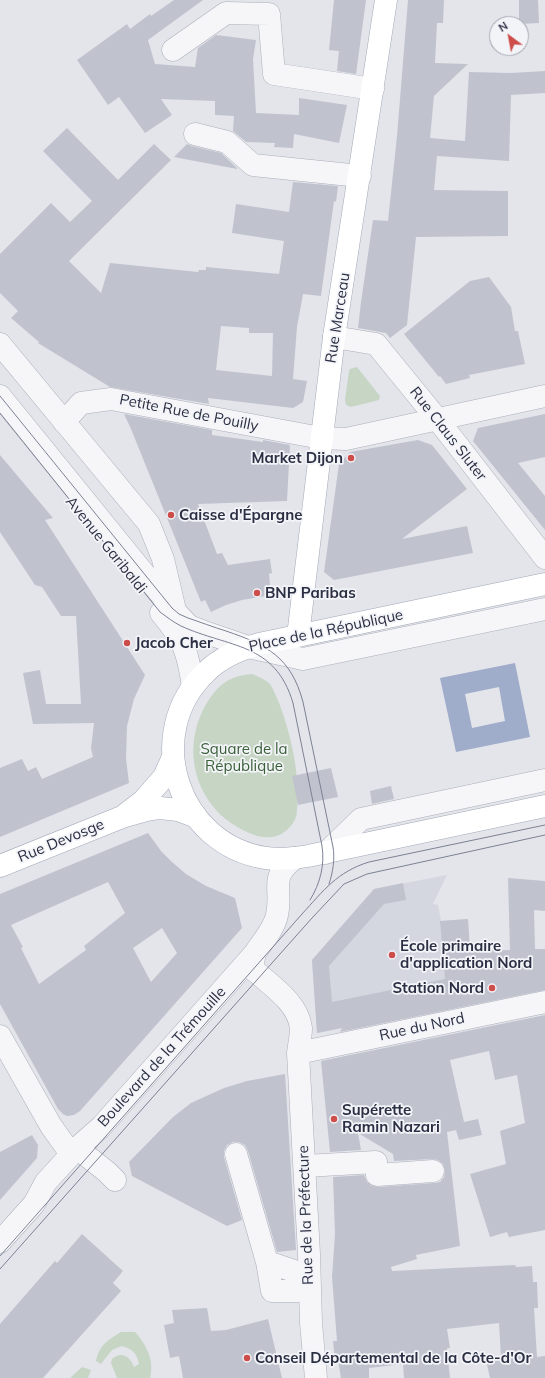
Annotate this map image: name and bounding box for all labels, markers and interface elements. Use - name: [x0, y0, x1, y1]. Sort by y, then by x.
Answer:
- north arrow: [489, 16, 529, 56]
- text: N: [496, 19, 510, 35]
- street label: Rue Marceau: [322, 271, 354, 365]
- street label: Rue Claus Sluter: [406, 383, 490, 485]
- street label: Petite Rue de Pouilly: [118, 391, 260, 435]
- place label: Market Dijon: [251, 449, 343, 467]
- marker: Market Dijon: [346, 453, 356, 463]
- street label: Avenue Garibaldi: [61, 493, 151, 597]
- place label: Caisse d'Épargne: [179, 506, 302, 524]
- marker: Caisse d'Épargne: [166, 510, 176, 520]
- place label: BNP Paribas: [265, 584, 356, 602]
- marker: BNP Paribas: [252, 588, 262, 598]
- street label: Place de la République: [247, 606, 405, 656]
- place label: Jacob Cher: [135, 634, 213, 652]
- marker: Jacob Cher: [122, 638, 132, 648]
- park label: Square de la République: [200, 740, 288, 775]
- street label: Rue Devosge: [15, 816, 107, 866]
- place label: École primaire d'application Nord: [400, 937, 532, 972]
- marker: École primaire d'application Nord: [387, 950, 397, 960]
- place label: Station Nord: [393, 979, 484, 997]
- street label: Boulevard de la Trémouille: [94, 983, 230, 1131]
- marker: Station Nord: [487, 983, 497, 993]
- street label: Rue du Nord: [378, 1009, 466, 1045]
- place label: Supérette Ramin Nazari: [342, 1101, 440, 1136]
- marker: Supérette Ramin Nazari: [329, 1114, 339, 1124]
- street label: Rue de la Préfecture: [295, 1145, 317, 1285]
- place label: Conseil Départemental de la Côte-d'Or: [255, 1349, 531, 1367]
- marker: Conseil Départemental de la Côte-d'Or: [242, 1353, 252, 1363]

